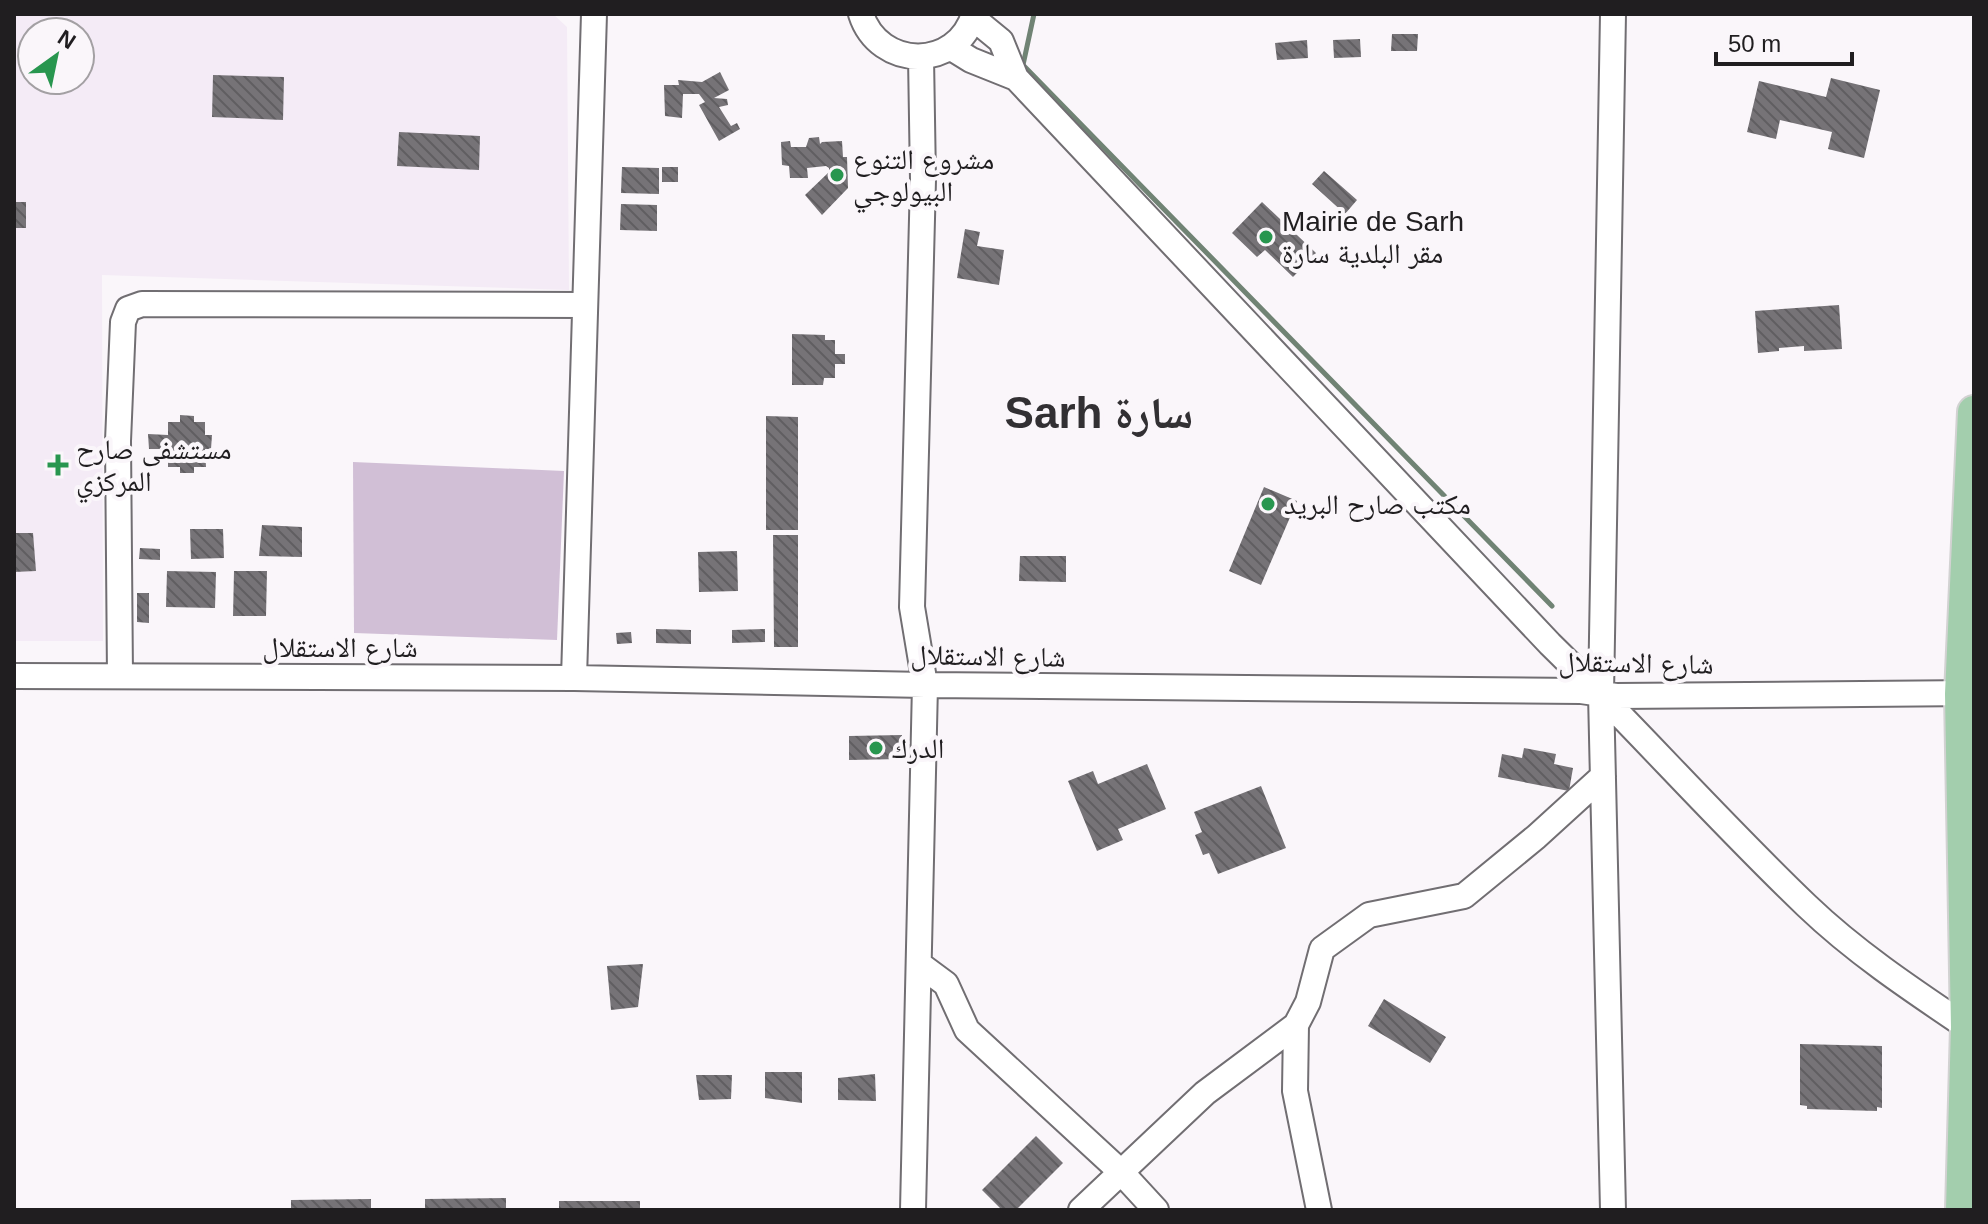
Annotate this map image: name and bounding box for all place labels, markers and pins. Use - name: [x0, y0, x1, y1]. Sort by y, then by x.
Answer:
- place label: مشروع التنوع البيولوجي: [853, 144, 994, 214]
- marker: مشروع التنوع البيولوجي: [828, 166, 846, 184]
- place label: Mairie de Sarh مقر البلدية سارة: [1282, 206, 1464, 269]
- marker: Mairie de Sarh مقر البلدية سارة: [1257, 228, 1275, 246]
- place label: مستشفى صارح المركزي: [76, 434, 232, 504]
- marker: مستشفى صارح المركزي: [47, 454, 69, 476]
- place label: مكتب صارح البريد: [1284, 489, 1471, 522]
- marker: مكتب صارح البريد: [1259, 495, 1277, 513]
- place label: الدرك: [892, 733, 944, 764]
- marker: الدرك: [867, 739, 885, 757]

